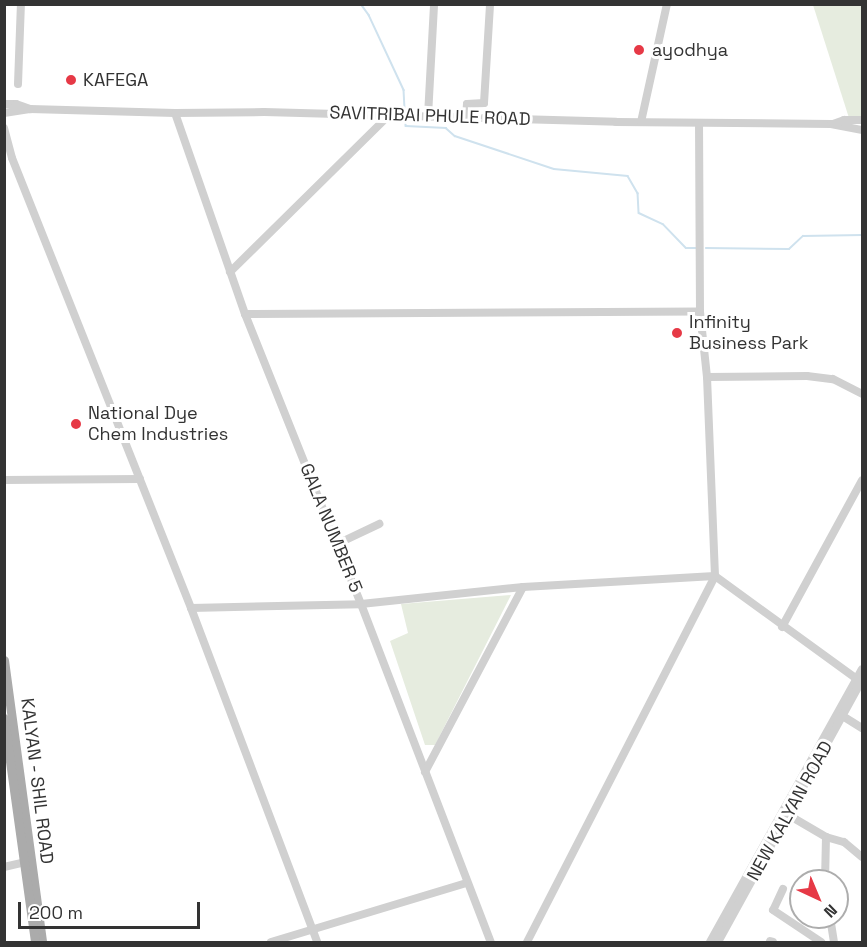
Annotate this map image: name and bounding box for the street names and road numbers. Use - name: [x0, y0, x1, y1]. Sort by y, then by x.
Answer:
- street label: SAVITRIBAI PHULE ROAD: [329, 102, 531, 130]
- street label: GALA NUMBER 5: [295, 460, 367, 596]
- street label: KALYAN - SHIL ROAD: [16, 696, 58, 866]
- street label: NEW KALYAN ROAD: [743, 737, 837, 885]

